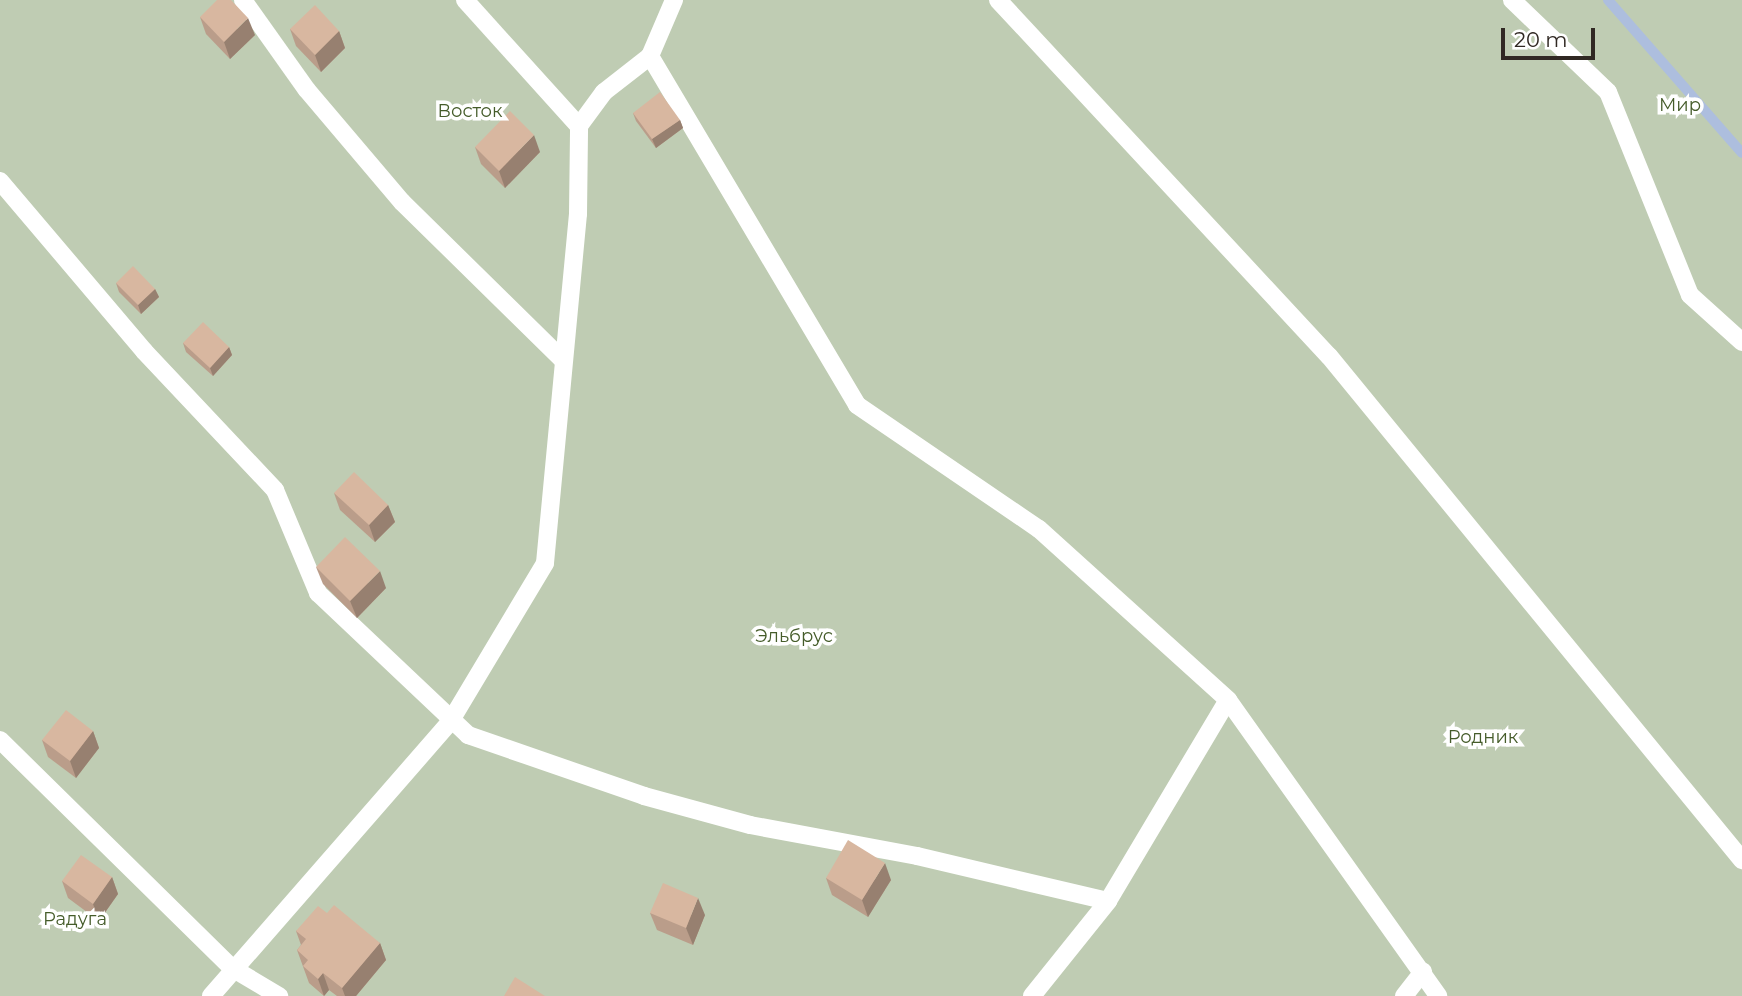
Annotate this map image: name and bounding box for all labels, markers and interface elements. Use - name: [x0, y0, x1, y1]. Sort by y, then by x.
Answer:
- scale bar: [1504, 14, 1598, 58]
- text: 20 m: [1514, 27, 1568, 52]
- park label: Мир: [1659, 94, 1701, 116]
- park label: Восток: [438, 100, 502, 122]
- park label: Эльбрус: [755, 625, 833, 647]
- park label: Родник: [1448, 726, 1518, 748]
- park label: Радуга: [43, 908, 107, 930]

